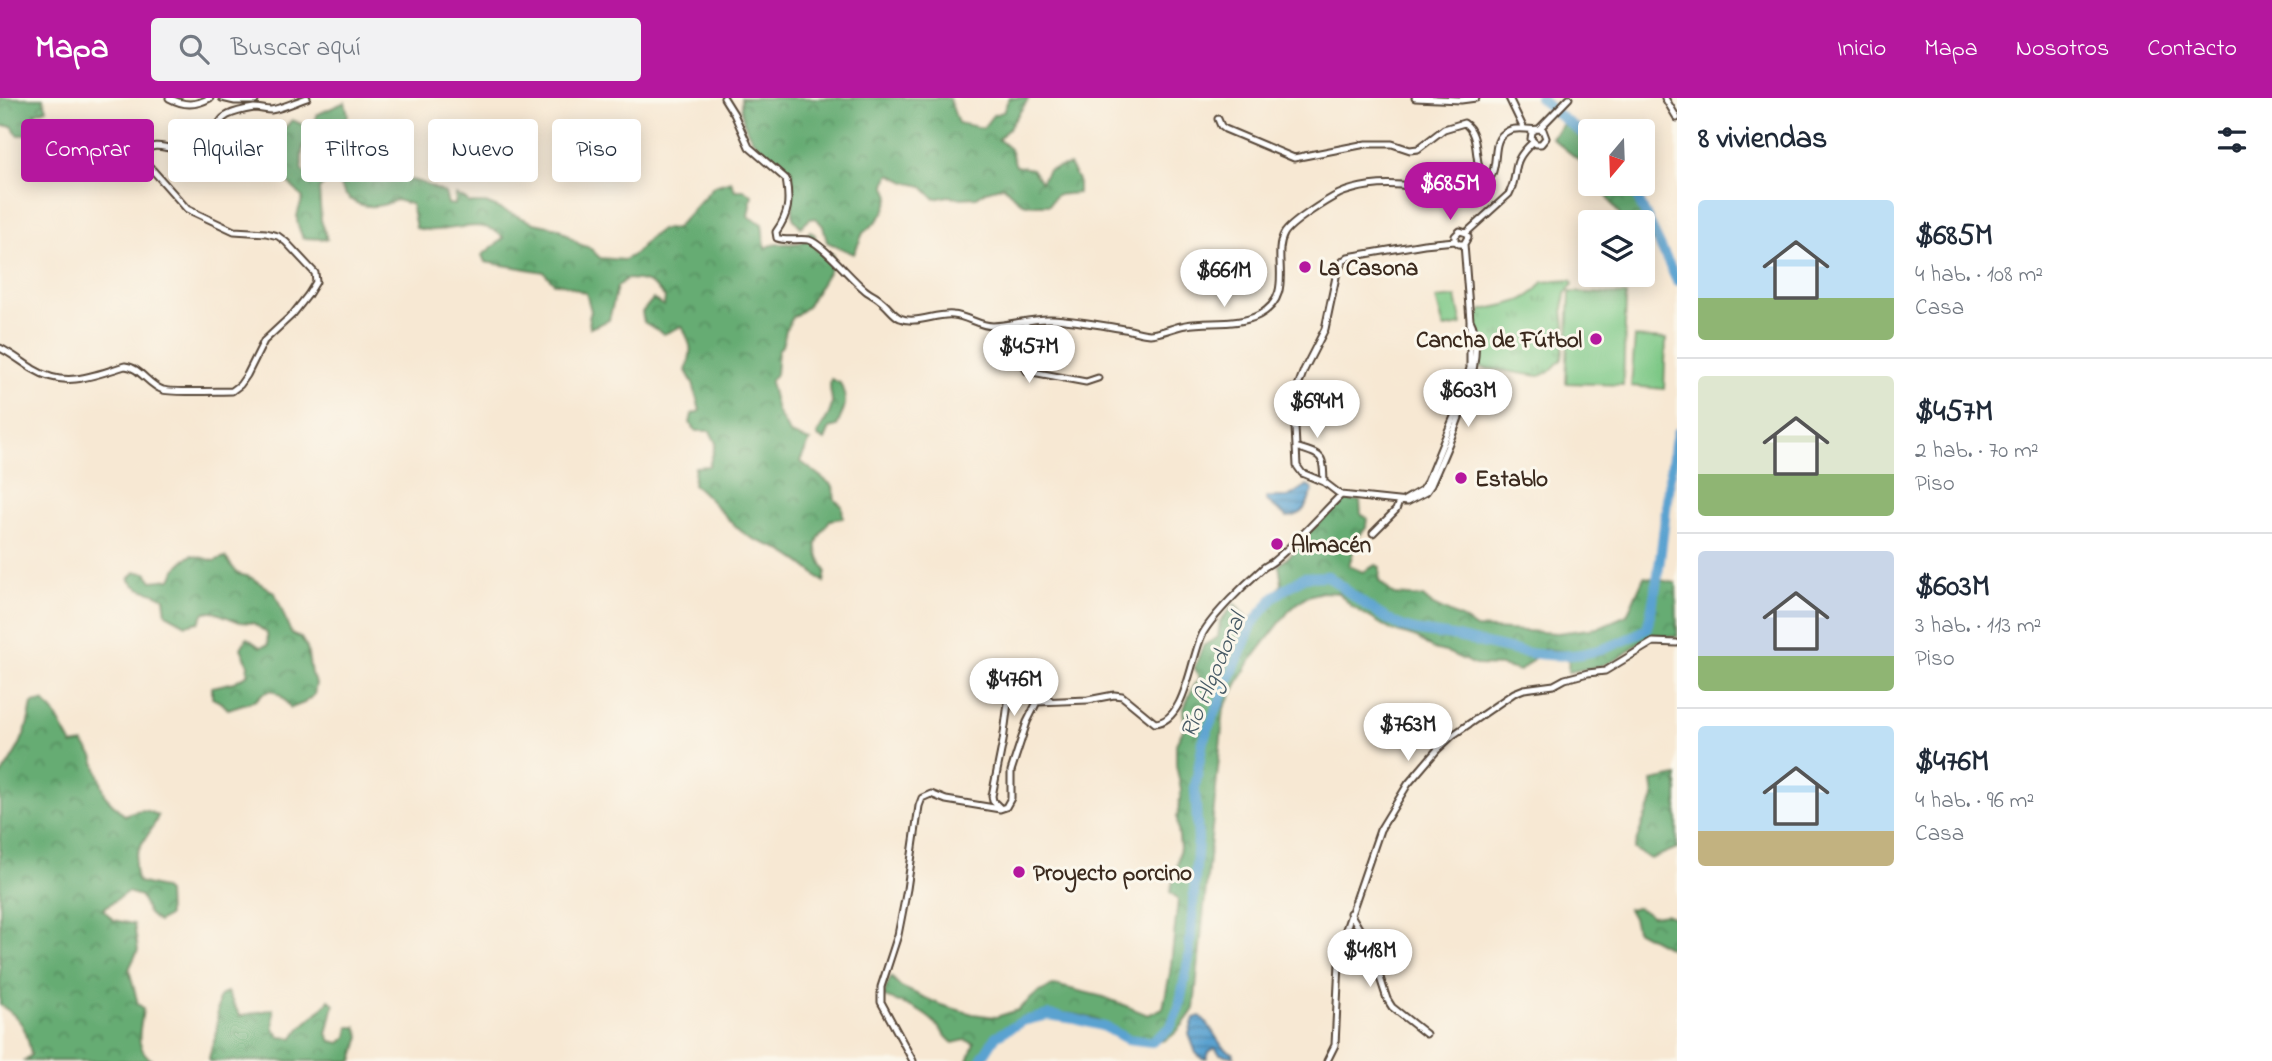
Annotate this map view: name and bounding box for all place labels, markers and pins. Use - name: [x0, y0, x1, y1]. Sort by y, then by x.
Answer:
- pin: $685M: [1401, 162, 1499, 222]
- pin: $661M: [1175, 250, 1273, 309]
- place label: La Casona: [1319, 253, 1418, 286]
- marker: La Casona: [1297, 259, 1313, 275]
- place label: Cancha de Fútbol: [1416, 325, 1582, 358]
- pin: $457M: [980, 326, 1078, 385]
- marker: Cancha de Fútbol: [1588, 331, 1604, 347]
- pin: $603M: [1419, 370, 1517, 429]
- pin: $694M: [1268, 380, 1366, 440]
- place label: Establo: [1475, 464, 1548, 497]
- marker: Establo: [1453, 470, 1469, 486]
- place label: Almacén: [1291, 530, 1371, 563]
- marker: Almacén: [1269, 536, 1285, 552]
- pin: $476M: [965, 658, 1063, 718]
- pin: $763M: [1359, 704, 1457, 763]
- place label: Proyecto porcino: [1033, 858, 1192, 893]
- marker: Proyecto porcino: [1011, 864, 1027, 880]
- pin: $418M: [1321, 930, 1419, 989]

